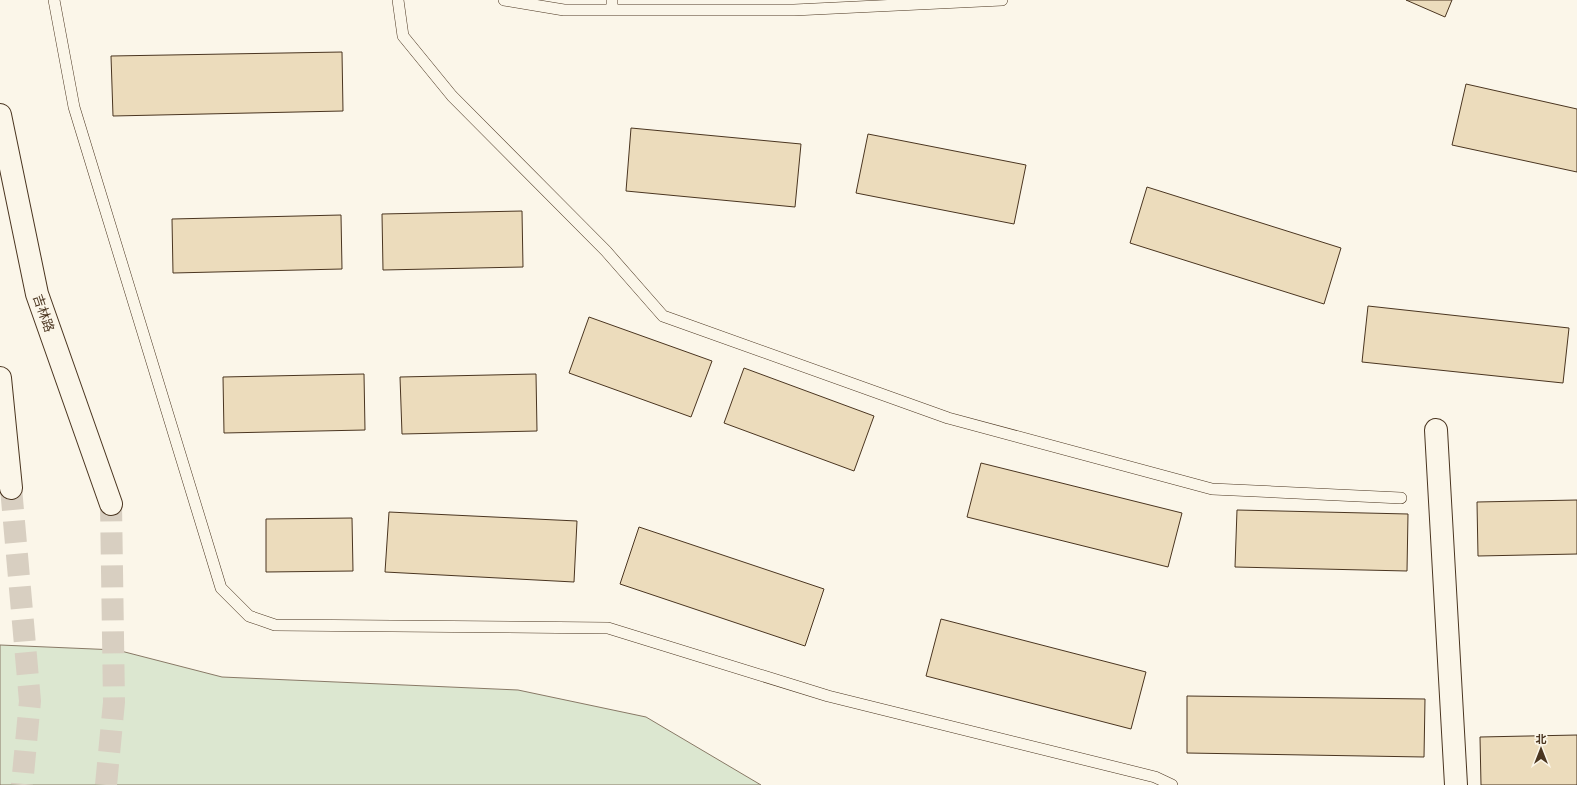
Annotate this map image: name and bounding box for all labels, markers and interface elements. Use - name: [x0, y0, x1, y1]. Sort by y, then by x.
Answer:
- street label: 吉林路: [30, 292, 57, 334]
- north arrow: [1521, 729, 1561, 769]
- text: 北: [1536, 733, 1547, 746]

